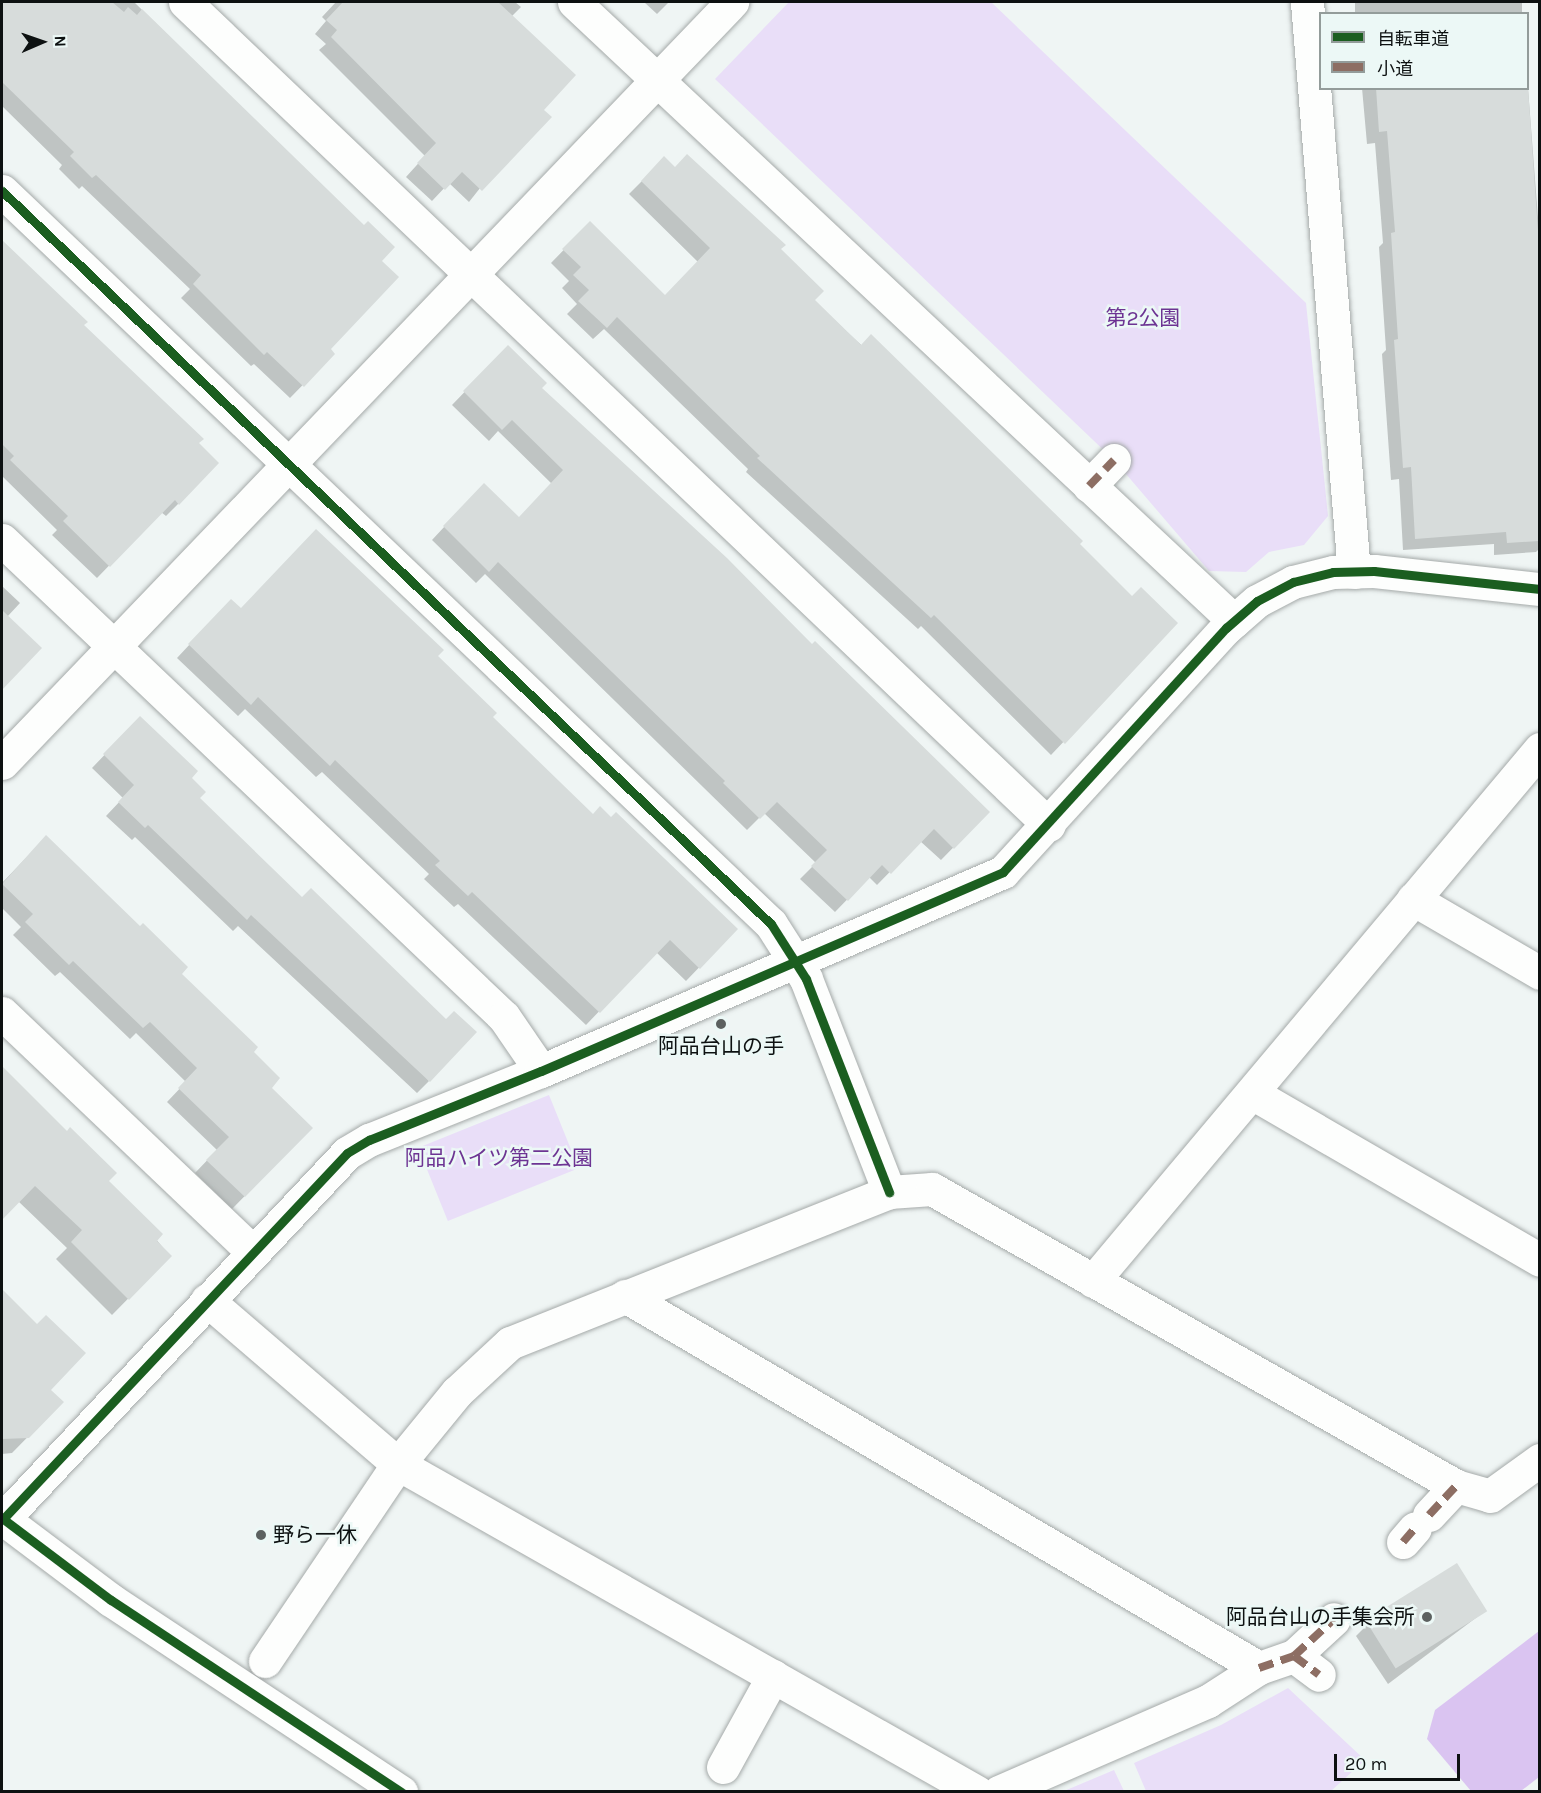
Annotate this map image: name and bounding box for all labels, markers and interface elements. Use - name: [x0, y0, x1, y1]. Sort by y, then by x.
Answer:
- north arrow: [12, 12, 72, 72]
- legend: [1319, 12, 1529, 90]
- text: 自転車道: [1377, 28, 1449, 50]
- text: N: [51, 35, 70, 47]
- text: 小道: [1377, 58, 1413, 80]
- park label: 第2公園: [1105, 305, 1181, 331]
- marker: 阿品台山の手: [714, 1017, 728, 1031]
- place label: 阿品台山の手: [658, 1033, 784, 1059]
- park label: 阿品ハイツ第二公園: [405, 1145, 593, 1171]
- place label: 野ら一休: [273, 1522, 357, 1548]
- marker: 野ら一休: [254, 1528, 268, 1542]
- place label: 阿品台山の手集会所: [1226, 1604, 1415, 1630]
- marker: 阿品台山の手集会所: [1420, 1610, 1434, 1624]
- scale bar: [1337, 1742, 1463, 1780]
- text: 20 m: [1345, 1753, 1387, 1775]

